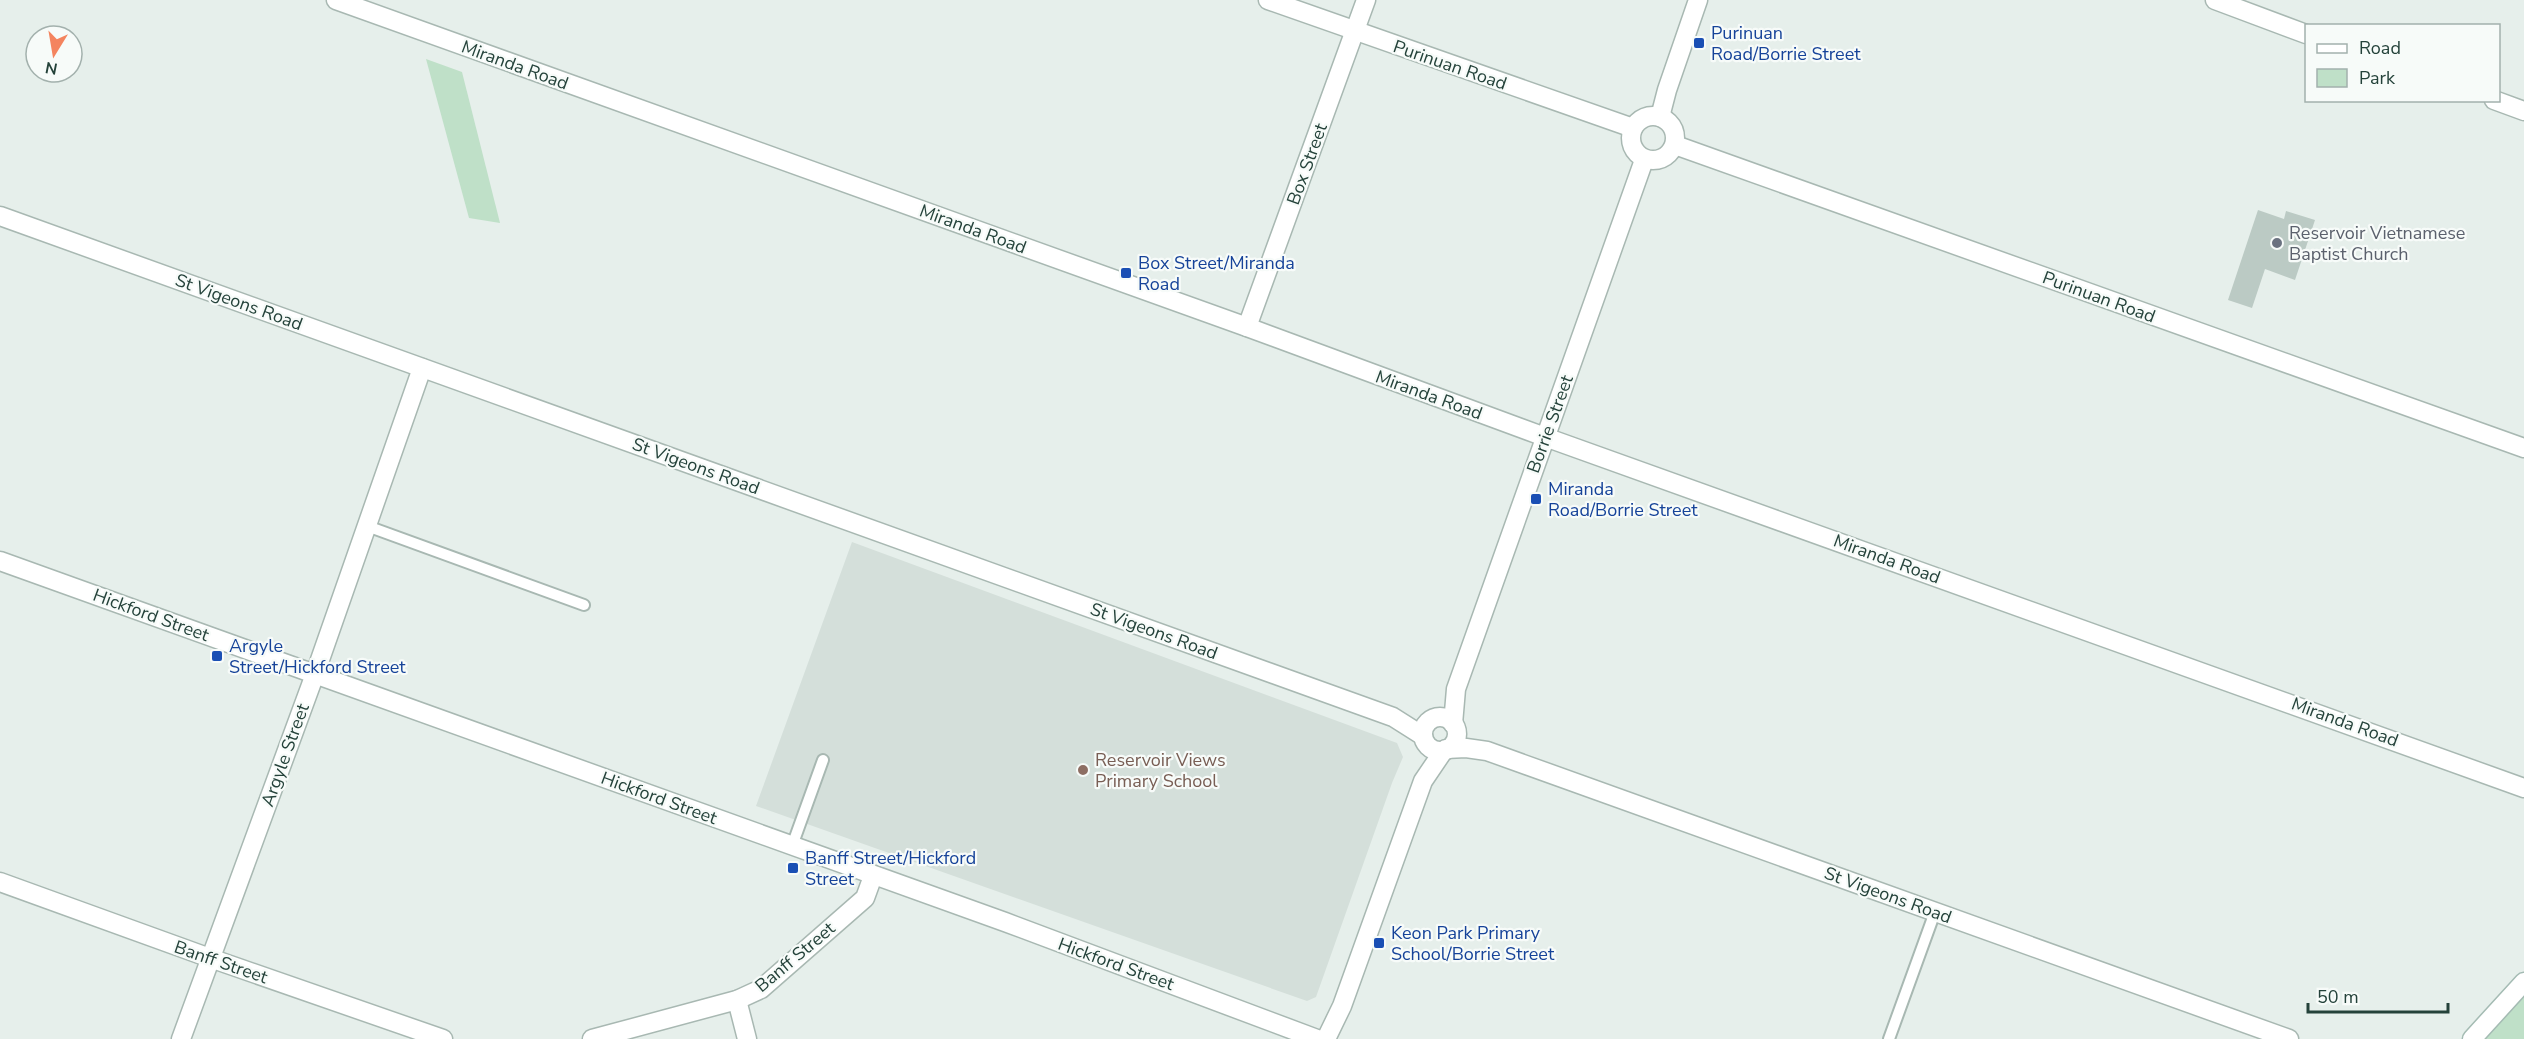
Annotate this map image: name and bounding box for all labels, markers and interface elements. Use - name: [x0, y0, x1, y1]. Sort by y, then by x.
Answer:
- place label: Purinuan Road/Borrie Street: [1711, 21, 1861, 66]
- north arrow: [24, 24, 84, 84]
- legend: [2305, 24, 2500, 102]
- street label: Purinuan Road: [1390, 34, 1510, 96]
- street label: Miranda Road: [458, 35, 572, 95]
- marker: Purinuan Road/Borrie Street: [1692, 36, 1706, 50]
- text: Road: [2359, 36, 2401, 60]
- text: N: [43, 56, 59, 80]
- text: Park: [2359, 66, 2396, 90]
- street label: Box Street: [1281, 119, 1333, 208]
- street label: Miranda Road: [916, 199, 1030, 259]
- place label: Reservoir Vietnamese Baptist Church: [2289, 221, 2465, 266]
- marker: Reservoir Vietnamese Baptist Church: [2270, 236, 2284, 250]
- place label: Box Street/Miranda Road: [1138, 251, 1295, 296]
- street label: Purinuan Road: [2039, 265, 2159, 329]
- marker: Box Street/Miranda Road: [1119, 266, 1133, 280]
- street label: St Vigeons Road: [172, 268, 306, 336]
- street label: Miranda Road: [1372, 365, 1486, 425]
- street label: Borrie Street: [1521, 371, 1579, 476]
- street label: St Vigeons Road: [629, 432, 763, 500]
- place label: Miranda Road/Borrie Street: [1548, 477, 1698, 522]
- marker: Miranda Road/Borrie Street: [1529, 492, 1543, 506]
- street label: Miranda Road: [1830, 529, 1944, 589]
- street label: Hickford Street: [90, 583, 213, 647]
- street label: St Vigeons Road: [1087, 597, 1221, 665]
- place label: Argyle Street/Hickford Street: [229, 634, 406, 679]
- marker: Argyle Street/Hickford Street: [210, 649, 224, 663]
- street label: Miranda Road: [2288, 692, 2402, 752]
- street label: Argyle Street: [255, 700, 315, 810]
- place label: Reservoir Views Primary School: [1095, 748, 1226, 793]
- marker: Reservoir Views Primary School: [1076, 763, 1090, 777]
- street label: Hickford Street: [598, 766, 721, 830]
- place label: Banff Street/Hickford Street: [805, 846, 976, 891]
- marker: Banff Street/Hickford Street: [786, 861, 800, 875]
- street label: St Vigeons Road: [1821, 861, 1955, 929]
- street label: Banff Street: [750, 916, 841, 997]
- place label: Keon Park Primary School/Borrie Street: [1391, 921, 1555, 966]
- street label: Hickford Street: [1055, 932, 1178, 996]
- street label: Banff Street: [171, 935, 272, 989]
- marker: Keon Park Primary School/Borrie Street: [1372, 936, 1386, 950]
- scale bar: [2308, 976, 2448, 1014]
- text: 50 m: [2317, 985, 2359, 1009]

